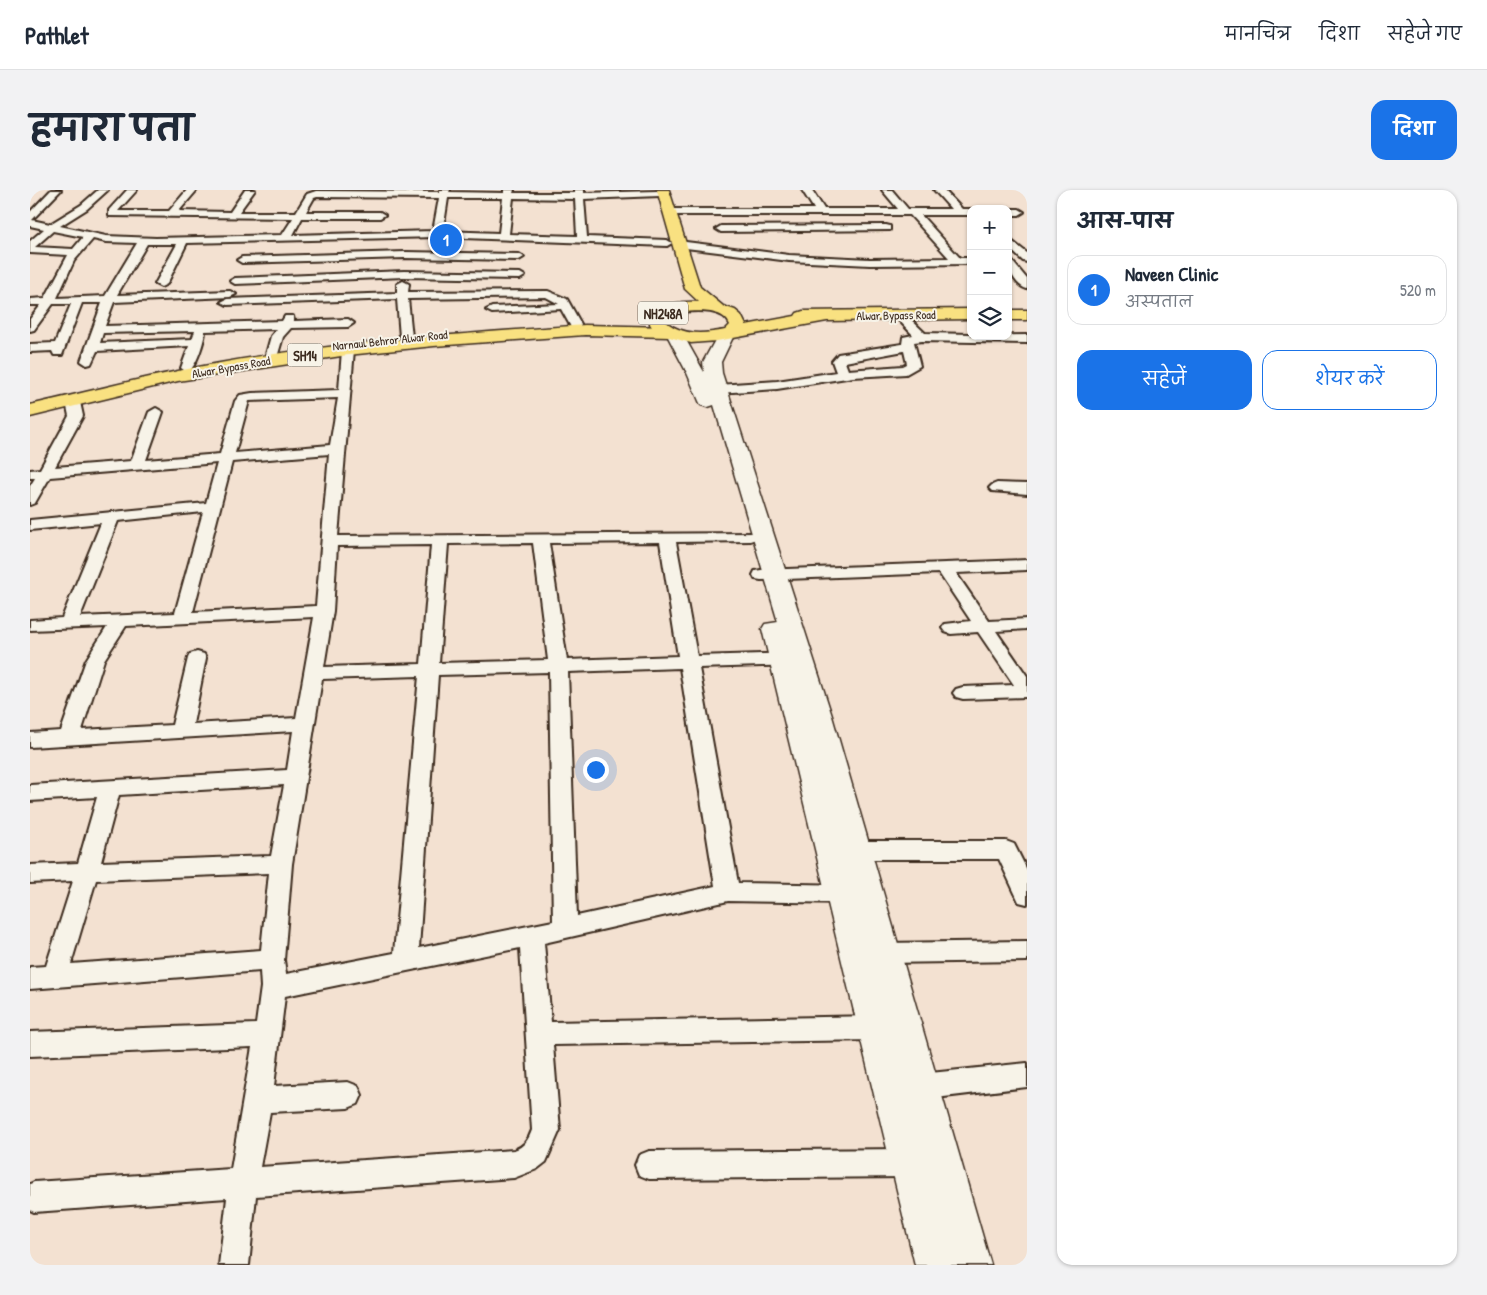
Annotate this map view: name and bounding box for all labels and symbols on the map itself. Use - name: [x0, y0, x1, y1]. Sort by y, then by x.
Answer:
- pin: 1: [430, 221, 462, 259]
- road number: NH248A: [638, 302, 688, 324]
- street label: Alwar Bypass Road: [856, 306, 936, 324]
- street label: Narnaul Behror Alwar Road: [332, 325, 449, 354]
- road number: SH14: [288, 344, 322, 366]
- street label: Alwar Bypass Road: [190, 352, 272, 382]
- your location: [583, 757, 609, 783]

